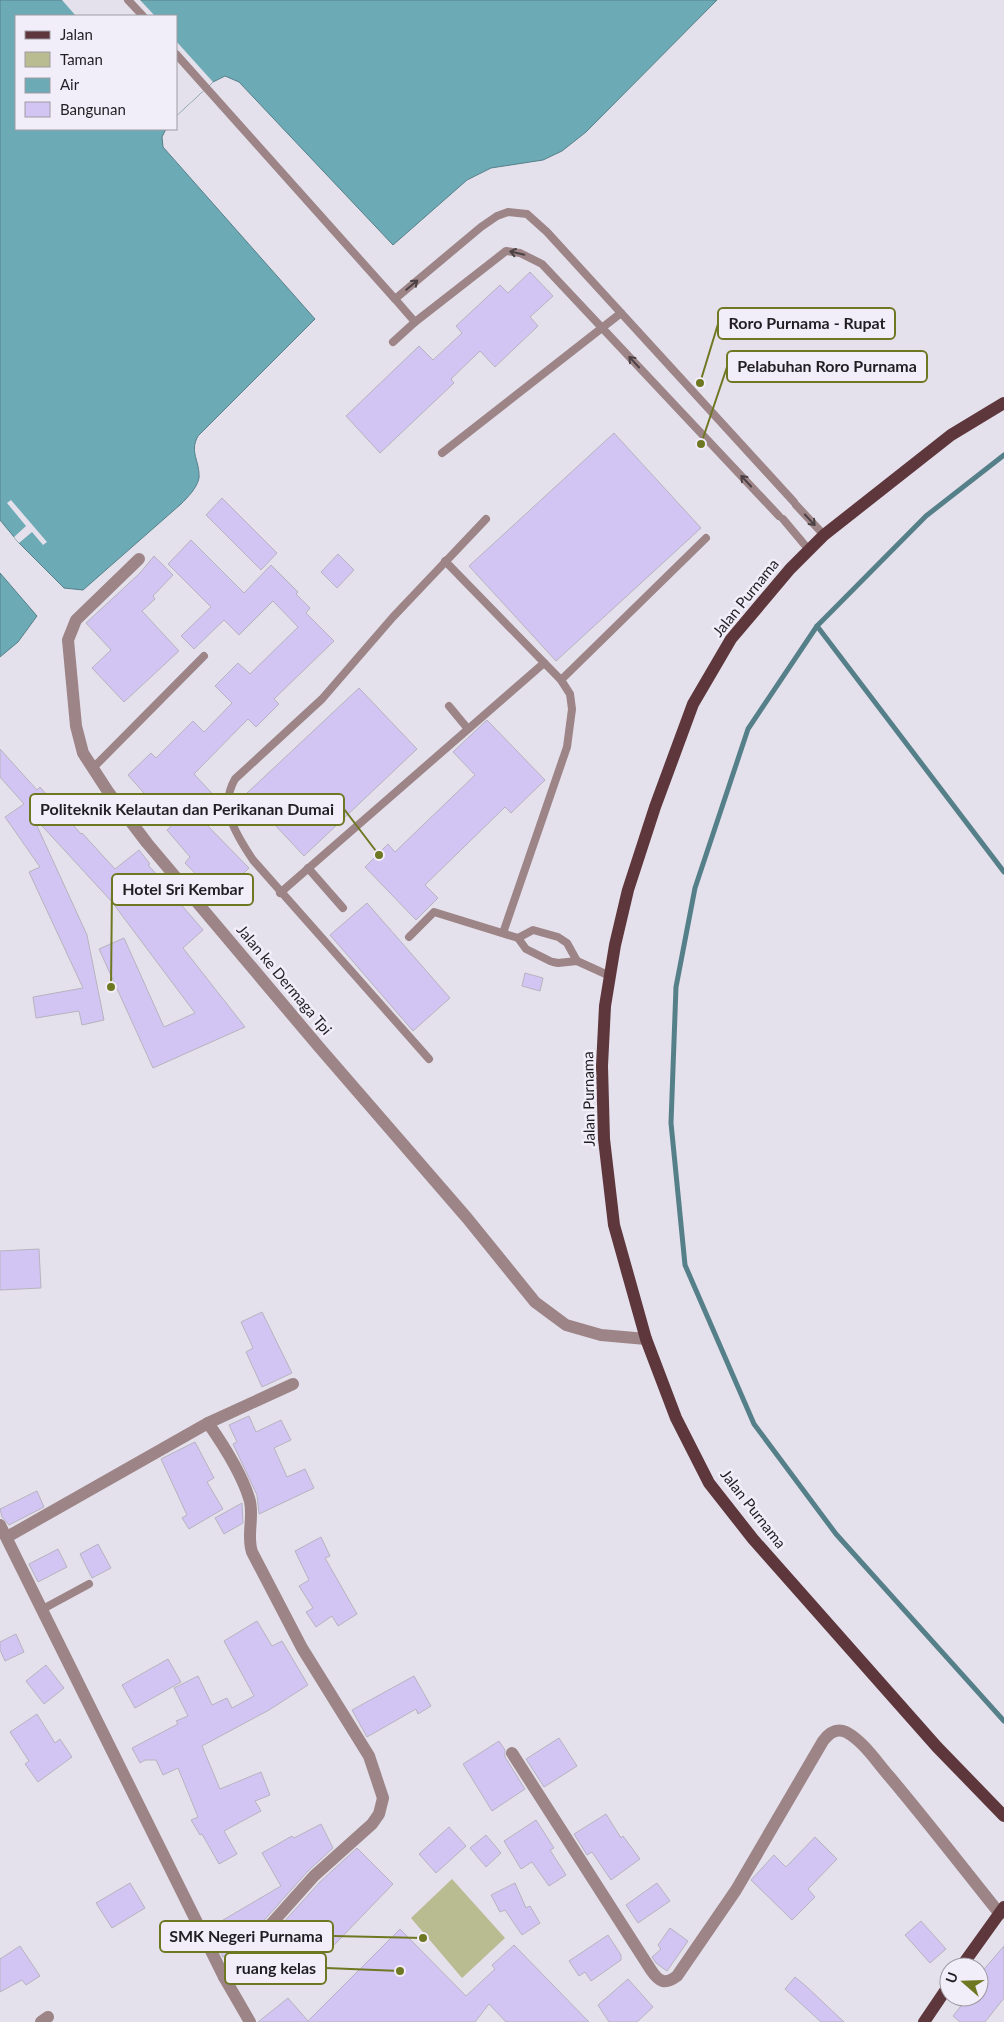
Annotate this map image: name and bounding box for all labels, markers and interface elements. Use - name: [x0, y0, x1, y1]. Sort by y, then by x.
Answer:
- legend: [15, 15, 178, 130]
- text: Jalan: [60, 25, 93, 43]
- text: Taman: [60, 50, 103, 68]
- text: Air: [60, 75, 80, 93]
- text: Bangunan: [60, 100, 126, 118]
- one-way arrow: [510, 248, 526, 257]
- one-way arrow: [405, 279, 418, 290]
- callout: Roro Purnama - Rupat: [718, 308, 895, 339]
- text: Roro Purnama - Rupat: [728, 313, 886, 332]
- callout: Pelabuhan Roro Purnama: [727, 351, 927, 382]
- one-way arrow: [628, 356, 640, 369]
- text: Pelabuhan Roro Purnama: [737, 356, 917, 375]
- one-way arrow: [740, 474, 752, 487]
- one-way arrow: [804, 514, 816, 526]
- street label: Jalan Purnama: [708, 555, 782, 640]
- callout: Politeknik Kelautan dan Perikanan Dumai: [30, 794, 344, 825]
- text: Politeknik Kelautan dan Perikanan Dumai: [40, 799, 334, 818]
- callout: Hotel Sri Kembar: [112, 874, 253, 905]
- text: Hotel Sri Kembar: [122, 879, 244, 898]
- street label: Jalan ke Dermaga Tpi: [234, 921, 336, 1038]
- street label: Jalan Purnama: [578, 1051, 598, 1147]
- street label: Jalan Purnama: [717, 1465, 790, 1551]
- callout: SMK Negeri Purnama: [160, 1921, 333, 1952]
- text: SMK Negeri Purnama: [169, 1926, 323, 1945]
- callout: ruang kelas: [225, 1953, 326, 1984]
- north arrow: [939, 1957, 989, 2007]
- text: ruang kelas: [236, 1958, 316, 1977]
- text: U: [942, 1970, 961, 1985]

